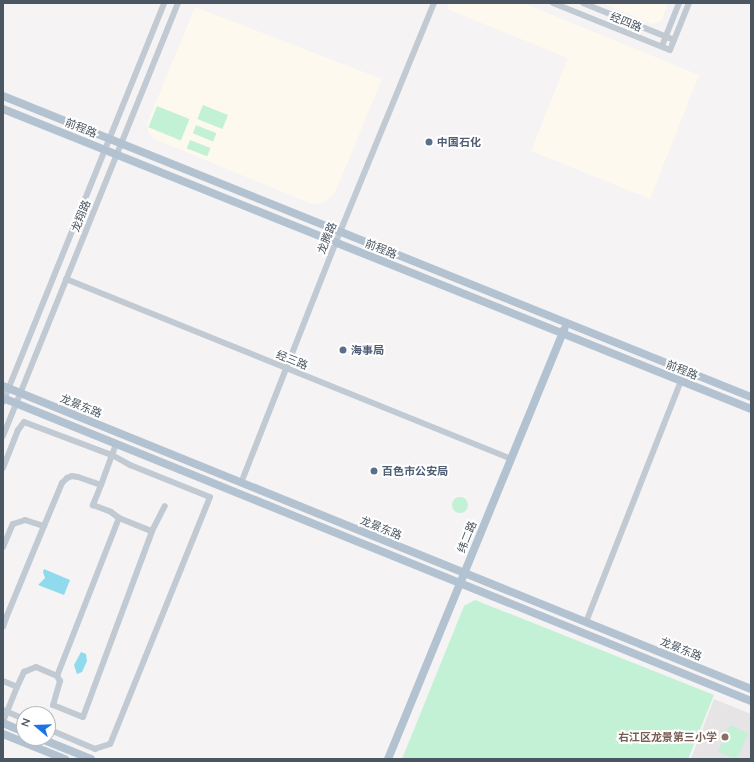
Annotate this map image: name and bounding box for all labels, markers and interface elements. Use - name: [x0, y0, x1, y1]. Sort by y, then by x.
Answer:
- street label: 经四路: [608, 10, 644, 34]
- street label: 前程路: [63, 116, 99, 140]
- place label: 中国石化: [437, 135, 481, 149]
- marker: 中国石化: [424, 137, 434, 147]
- street label: 龙翔路: [69, 198, 93, 234]
- street label: 龙腾路: [315, 220, 339, 256]
- street label: 前程路: [363, 237, 399, 261]
- place label: 海事局: [351, 343, 384, 357]
- marker: 海事局: [338, 345, 348, 355]
- street label: 经三路: [274, 348, 310, 372]
- street label: 前程路: [664, 358, 700, 382]
- street label: 龙景东路: [58, 392, 104, 420]
- place label: 百色市公安局: [382, 464, 448, 478]
- marker: 百色市公安局: [369, 466, 379, 476]
- street label: 龙景东路: [358, 514, 404, 542]
- street label: 纬二路: [455, 519, 479, 555]
- street label: 龙景东路: [658, 635, 704, 663]
- north arrow: [16, 706, 56, 746]
- text: N: [18, 716, 34, 729]
- place label: 右江区龙景第三小学: [618, 730, 717, 744]
- marker: 右江区龙景第三小学: [720, 732, 730, 742]

